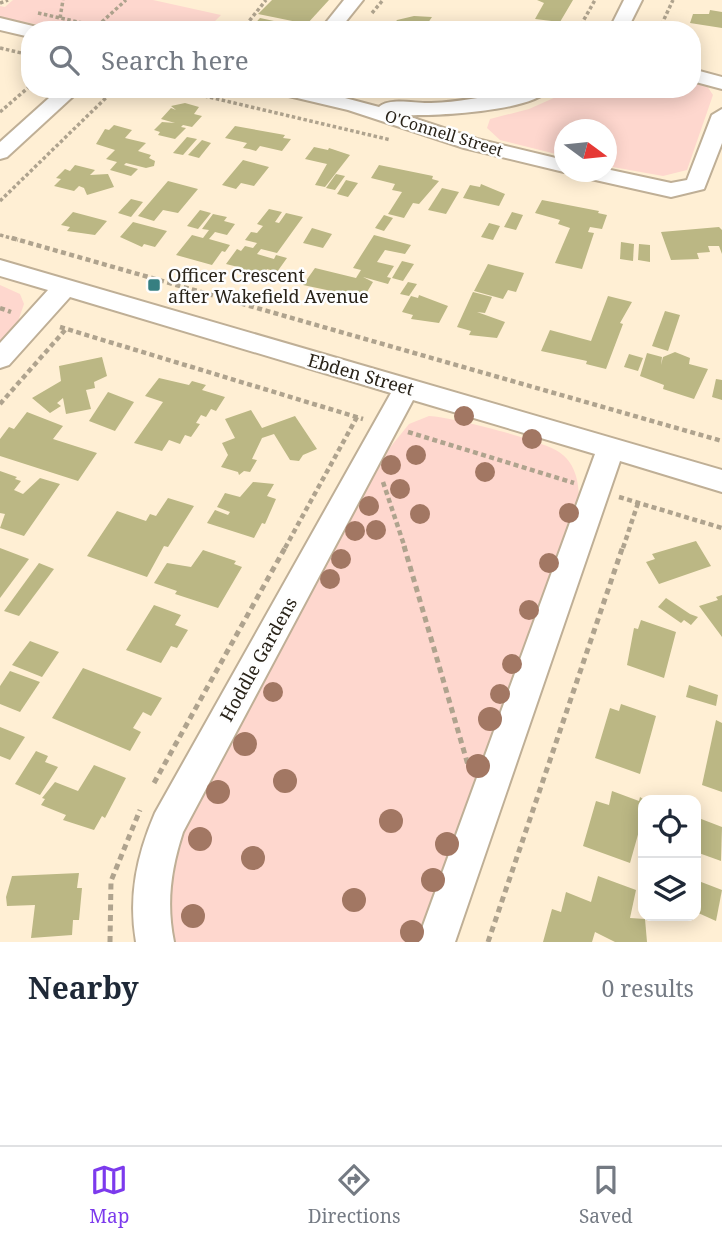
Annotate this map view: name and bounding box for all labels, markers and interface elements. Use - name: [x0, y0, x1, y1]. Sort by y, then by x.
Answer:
- search box: [21, 21, 701, 98]
- icon: search: [45, 41, 83, 79]
- text: Search here: [101, 42, 249, 78]
- street label: O'Connell Street: [382, 105, 506, 162]
- north arrow: [554, 119, 617, 182]
- place label: Officer Crescent after Wakefield Avenue: [168, 263, 369, 308]
- marker: Officer Crescent after Wakefield Avenue: [146, 277, 162, 293]
- street label: Ebden Street: [305, 347, 417, 401]
- street label: Hoddle Gardens: [214, 593, 302, 725]
- map controls: [638, 795, 701, 921]
- button: locate: [638, 795, 701, 858]
- button: layers: [638, 858, 701, 921]
- text: Nearby: [28, 967, 139, 1008]
- text: 0 results: [601, 972, 694, 1004]
- tab: Map: [89, 1161, 129, 1229]
- tab: Directions: [308, 1161, 401, 1229]
- tab: Saved: [579, 1161, 633, 1229]

